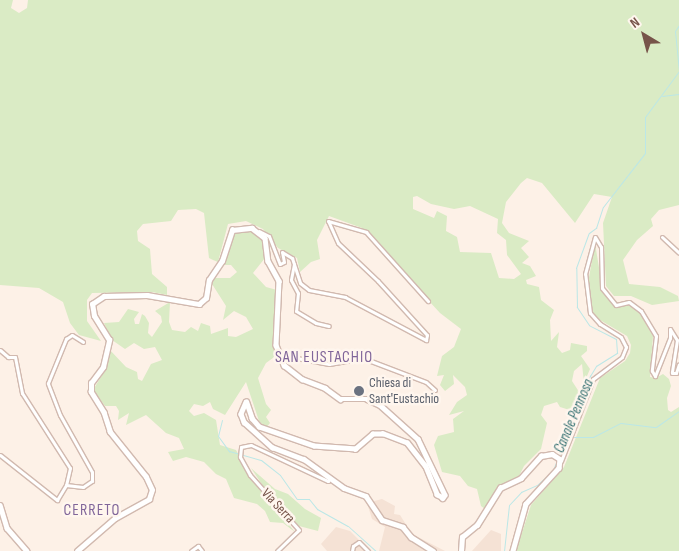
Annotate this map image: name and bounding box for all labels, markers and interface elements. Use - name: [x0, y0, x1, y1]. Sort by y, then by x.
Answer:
- north arrow: [619, 10, 669, 60]
- text: N: [627, 14, 643, 32]
- district label: SAN EUSTACHIO: [273, 348, 375, 368]
- place label: Chiesa di Sant'Eustachio: [369, 375, 439, 408]
- water label: Canale Pennosa: [550, 376, 598, 456]
- marker: Chiesa di Sant'Eustachio: [353, 385, 365, 397]
- street label: Via Serra: [258, 485, 298, 527]
- district label: CERRETO: [63, 501, 121, 521]

